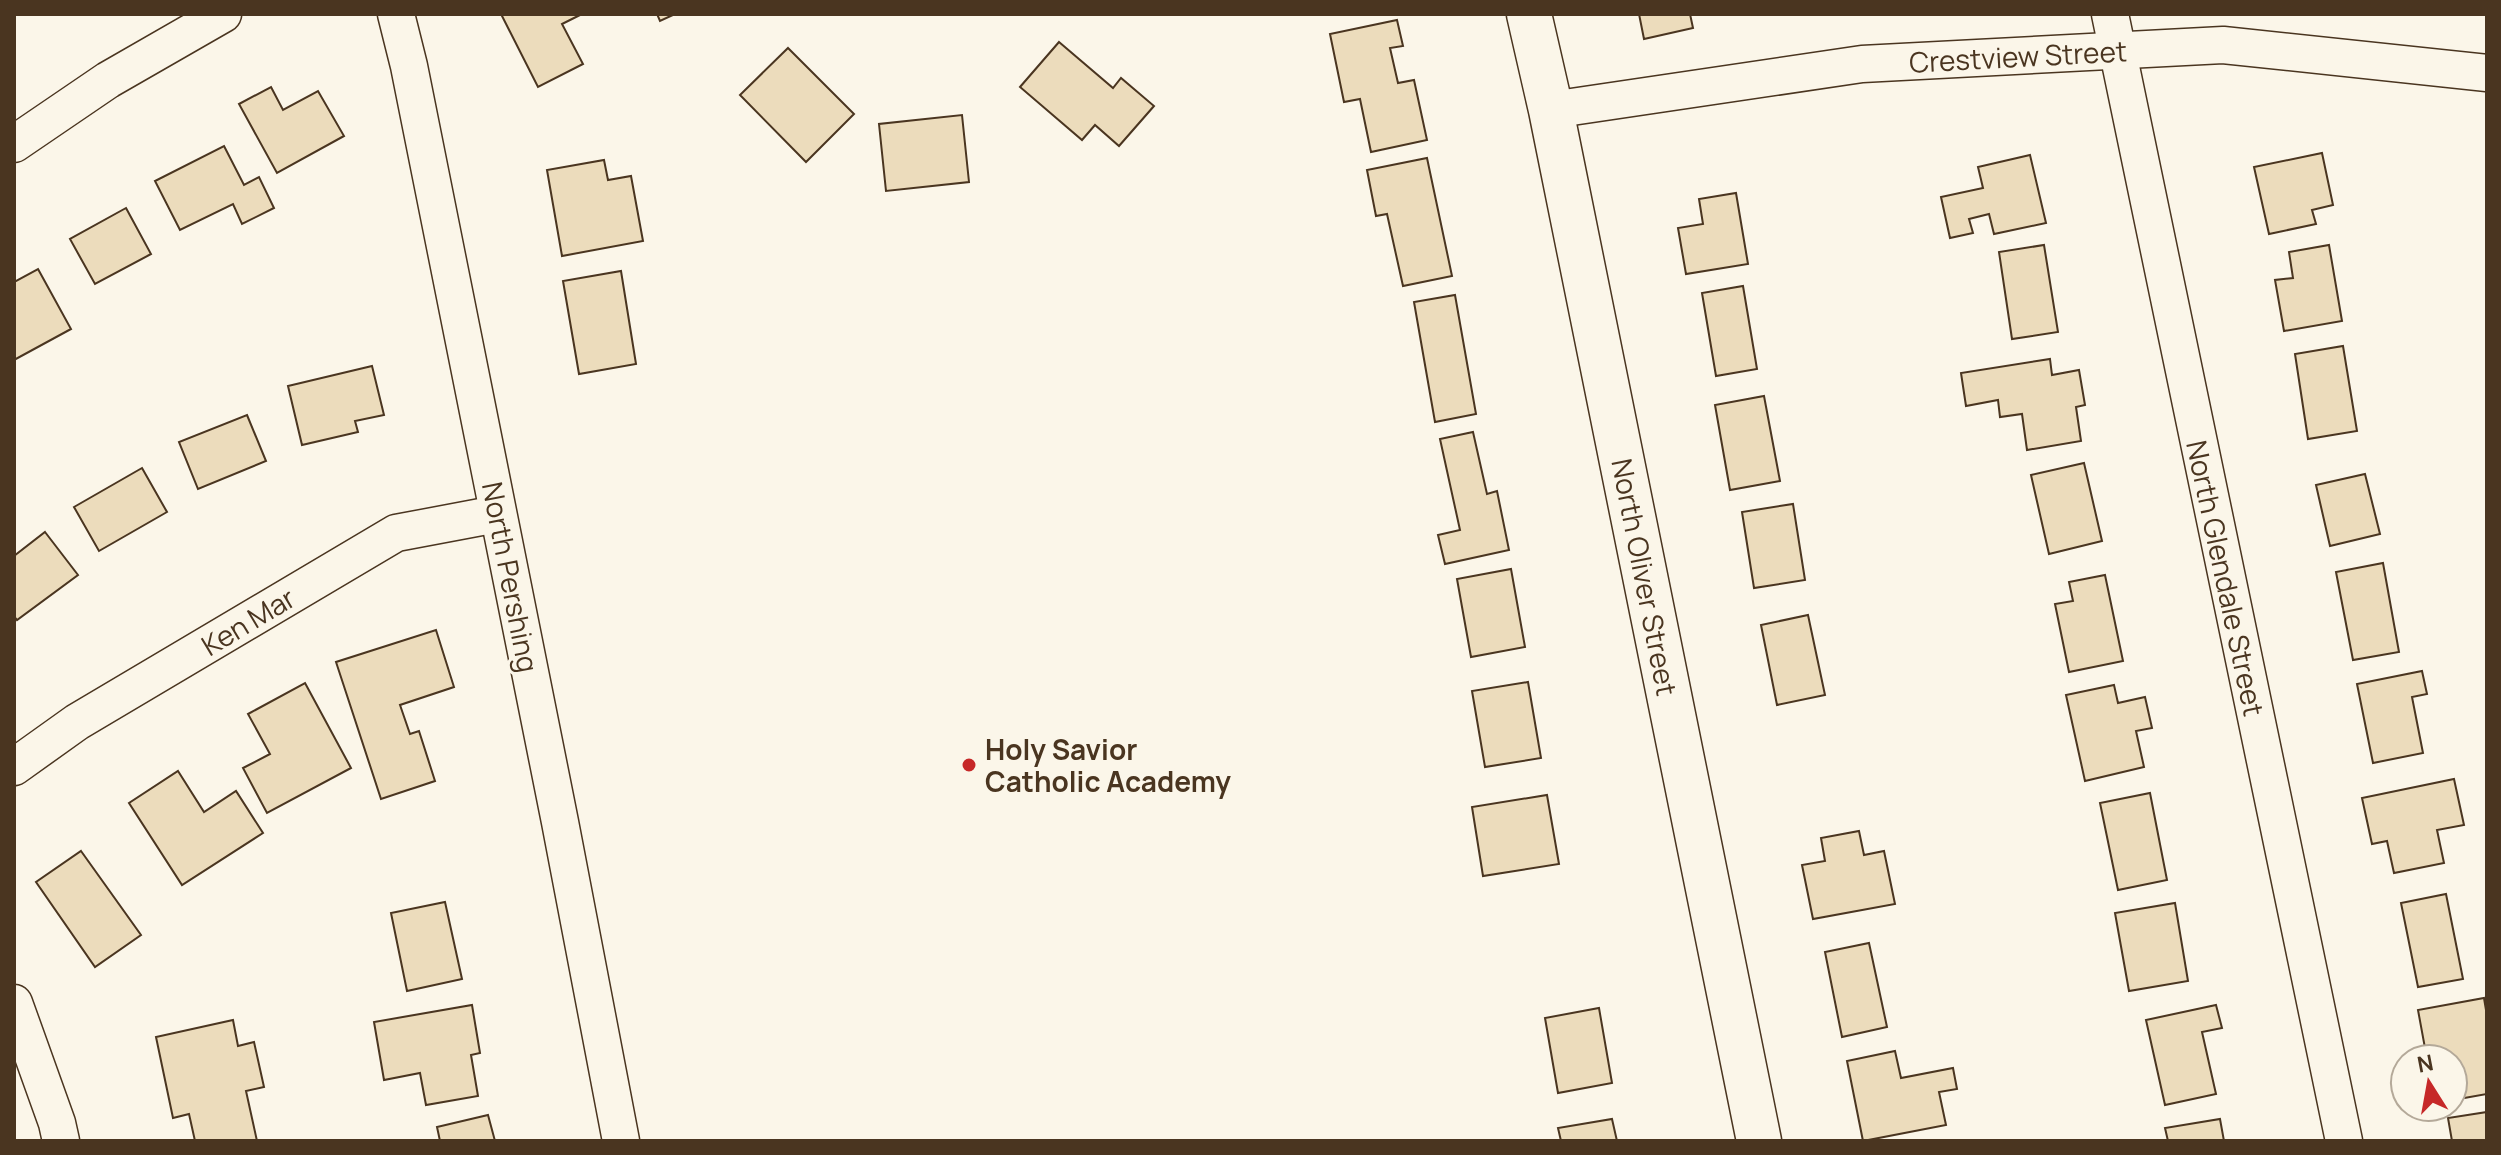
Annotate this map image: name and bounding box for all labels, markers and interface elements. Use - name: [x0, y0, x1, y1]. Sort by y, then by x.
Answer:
- street label: Crestview Street: [1908, 31, 2128, 81]
- street label: North Glendale Street: [2178, 437, 2274, 719]
- street label: North Oliver Street: [1603, 455, 1687, 699]
- street label: North Pershing: [474, 479, 548, 675]
- street label: Ken Mar: [194, 578, 302, 664]
- place label: Holy Savior Catholic Academy: [985, 730, 1231, 800]
- marker: Holy Savior Catholic Academy: [960, 756, 978, 774]
- north arrow: [2389, 1043, 2469, 1123]
- text: N: [2415, 1047, 2436, 1080]

